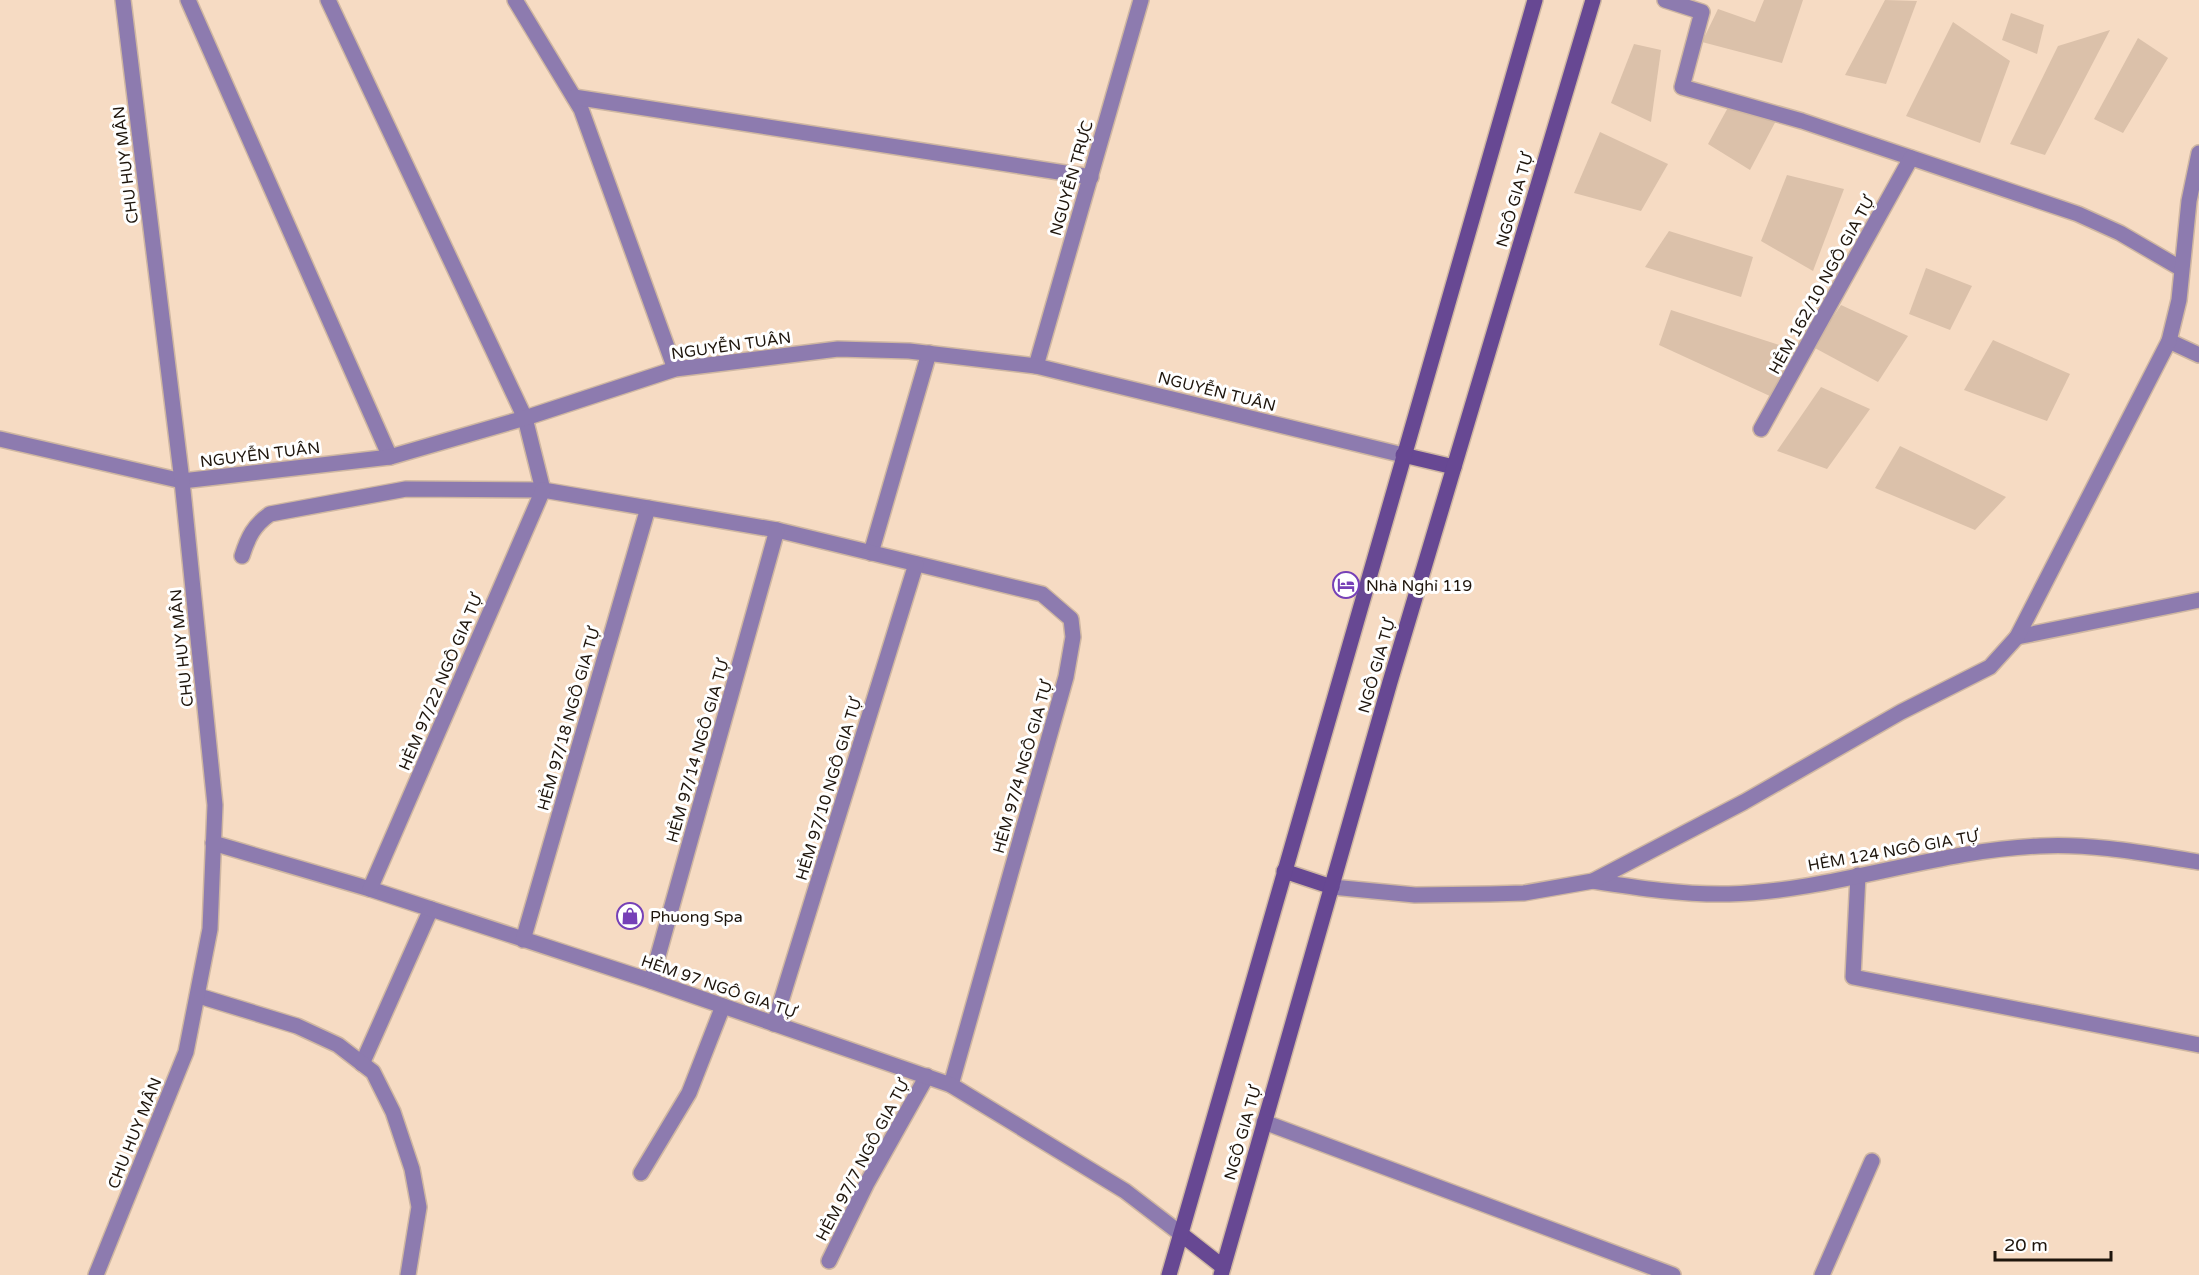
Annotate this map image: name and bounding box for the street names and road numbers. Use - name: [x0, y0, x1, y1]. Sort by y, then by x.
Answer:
- street label: CHU HUY MÂN: [109, 105, 143, 225]
- street label: NGUYỄN TRỰC: [1046, 118, 1098, 238]
- street label: NGÔ GIA TỰ: [1492, 149, 1538, 250]
- street label: HẺM 162/10 NGÔ GIA TỰ: [1765, 192, 1880, 378]
- street label: NGUYỄN TUÂN: [670, 328, 792, 364]
- street label: NGUYỄN TUÂN: [1156, 368, 1278, 416]
- street label: NGUYỄN TUÂN: [199, 438, 321, 472]
- street label: CHU HUY MÂN: [166, 588, 198, 708]
- street label: HẺM 97/22 NGÔ GIA TỰ: [395, 590, 488, 774]
- street label: NGÔ GIA TỰ: [1354, 615, 1400, 716]
- street label: HẺM 97/18 NGÔ GIA TỰ: [533, 624, 605, 813]
- street label: HẺM 97/14 NGÔ GIA TỰ: [662, 656, 734, 845]
- street label: HẺM 97/4 NGÔ GIA TỰ: [989, 677, 1058, 856]
- street label: HẺM 97/10 NGÔ GIA TỰ: [792, 694, 867, 883]
- street label: HẺM 124 NGÔ GIA TỰ: [1806, 826, 1982, 876]
- street label: HẺM 97 NGÔ GIA TỰ: [638, 951, 801, 1024]
- street label: CHU HUY MÂN: [103, 1075, 166, 1192]
- street label: HẺM 97/7 NGÔ GIA TỰ: [812, 1075, 915, 1245]
- street label: NGÔ GIA TỰ: [1220, 1082, 1266, 1183]

